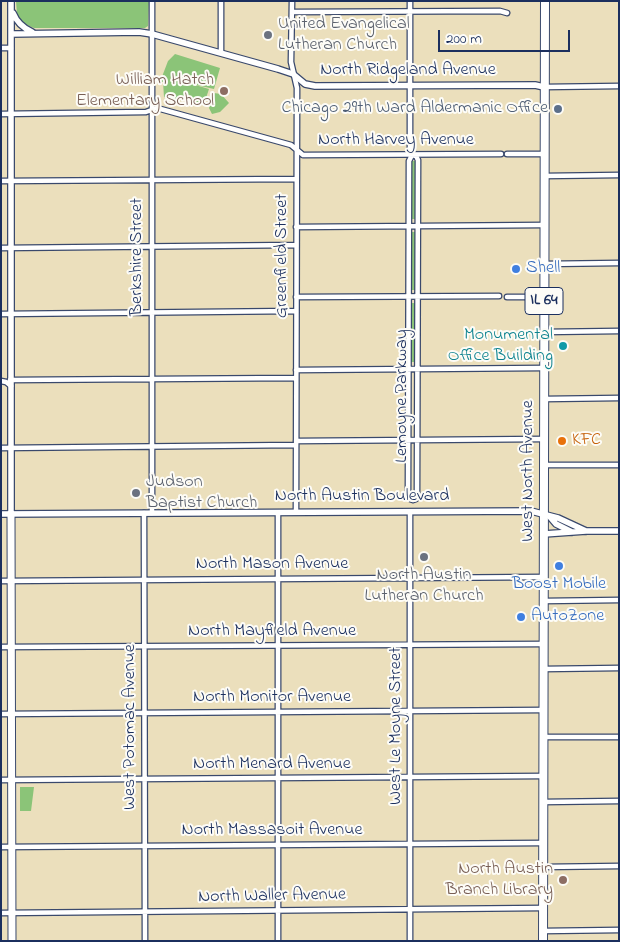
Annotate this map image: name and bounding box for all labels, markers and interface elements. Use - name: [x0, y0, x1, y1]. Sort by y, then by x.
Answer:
- place label: United Evangelical Lutheran Church: [278, 14, 410, 56]
- scale bar: [440, 20, 572, 52]
- text: 200 m: [446, 28, 482, 50]
- marker: United Evangelical Lutheran Church: [262, 29, 274, 41]
- street label: North Ridgeland Avenue: [320, 60, 496, 82]
- place label: William Hatch Elementary School: [76, 70, 214, 112]
- marker: William Hatch Elementary School: [218, 85, 230, 97]
- place label: Chicago 29th Ward Aldermanic Office: [281, 98, 548, 120]
- marker: Chicago 29th Ward Aldermanic Office: [552, 103, 564, 115]
- street label: North Harvey Avenue: [318, 130, 474, 152]
- street label: Greenfield Street: [272, 194, 294, 318]
- street label: Berkshire Street: [127, 198, 149, 316]
- place label: Shell: [526, 258, 560, 280]
- marker: Shell: [510, 263, 522, 275]
- road number: IL 64: [525, 288, 563, 314]
- place label: Monumental Office Building: [448, 325, 553, 368]
- street label: Lemoyne Parkway: [392, 329, 414, 463]
- marker: Monumental Office Building: [557, 340, 569, 352]
- street label: West North Avenue: [518, 400, 540, 542]
- place label: KFC: [572, 430, 601, 452]
- marker: KFC: [556, 435, 568, 447]
- place label: Judson Baptist Church: [146, 472, 257, 514]
- street label: North Austin Boulevard: [275, 486, 449, 508]
- marker: Judson Baptist Church: [130, 487, 142, 499]
- marker: North Austin Lutheran Church: [418, 551, 430, 563]
- street label: North Mason Avenue: [196, 554, 348, 576]
- marker: Boost Mobile: [553, 560, 565, 572]
- place label: North Austin Lutheran Church: [364, 565, 484, 608]
- place label: Boost Mobile: [512, 574, 606, 596]
- place label: AutoZone: [531, 606, 604, 628]
- marker: AutoZone: [515, 611, 527, 623]
- street label: North Mayfield Avenue: [188, 621, 356, 643]
- street label: West Potomac Avenue: [120, 644, 142, 810]
- street label: West Le Moyne Street: [386, 647, 408, 805]
- street label: North Monitor Avenue: [193, 687, 351, 709]
- street label: North Menard Avenue: [193, 754, 351, 776]
- street label: North Massasoit Avenue: [181, 820, 363, 842]
- place label: North Austin Branch Library: [445, 859, 553, 902]
- marker: North Austin Branch Library: [557, 874, 569, 886]
- street label: North Waller Avenue: [198, 885, 346, 909]

